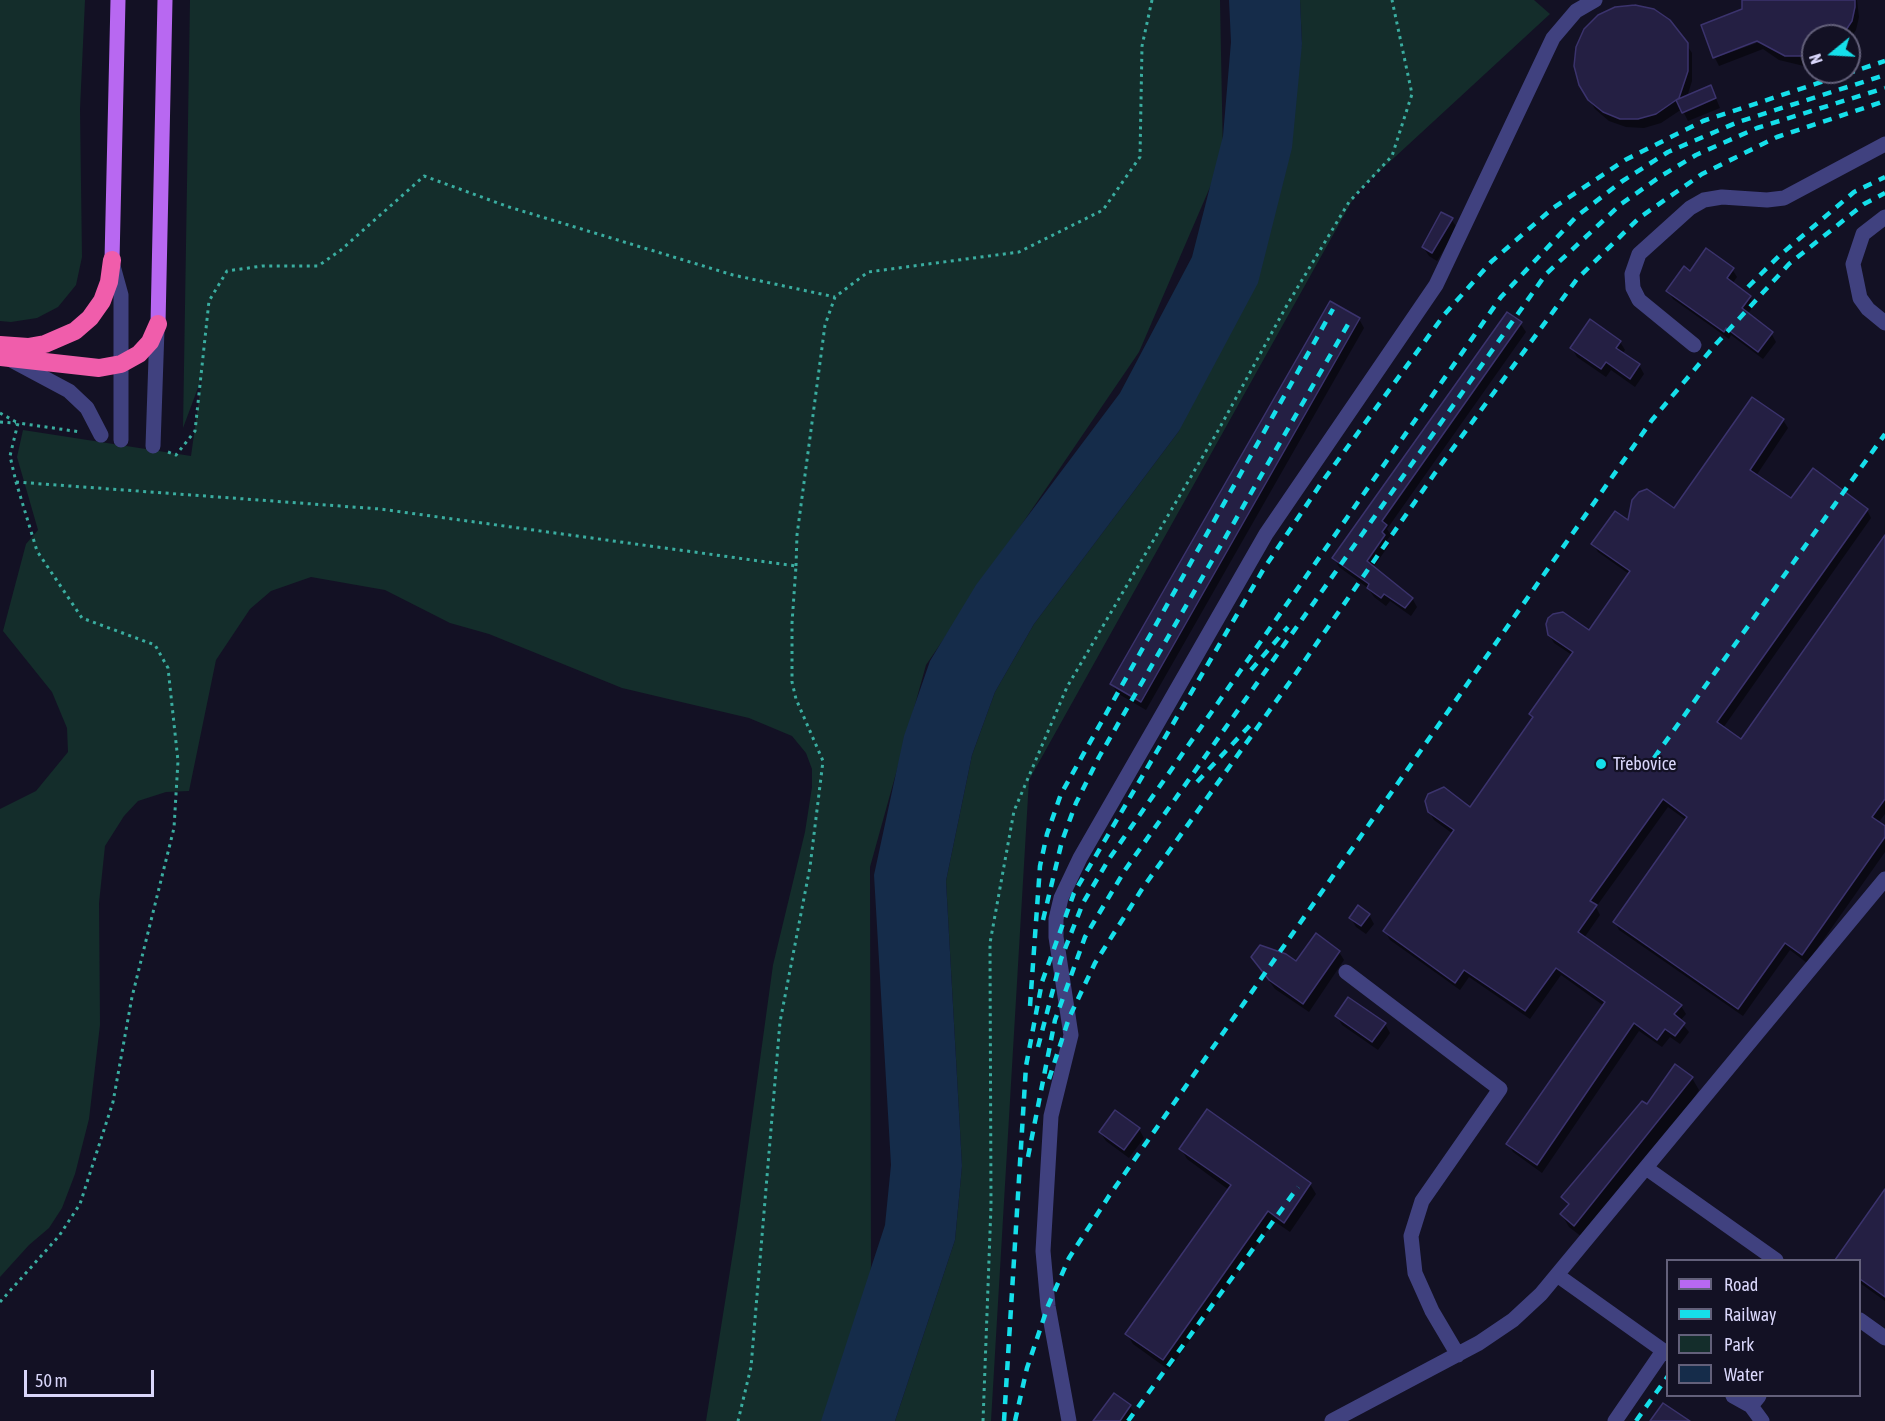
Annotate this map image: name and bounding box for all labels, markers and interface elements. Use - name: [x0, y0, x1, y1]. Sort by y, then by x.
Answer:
- north arrow: [1801, 24, 1861, 84]
- text: N: [1806, 52, 1826, 66]
- place label: Třebovice: [1613, 753, 1677, 775]
- marker: Třebovice: [1594, 757, 1608, 771]
- legend: [1666, 1259, 1861, 1397]
- text: Road: [1724, 1274, 1758, 1295]
- text: Railway: [1724, 1304, 1776, 1325]
- text: Park: [1724, 1334, 1754, 1355]
- scale bar: [27, 1358, 158, 1396]
- text: Water: [1724, 1364, 1763, 1385]
- text: 50 m: [35, 1370, 67, 1391]

